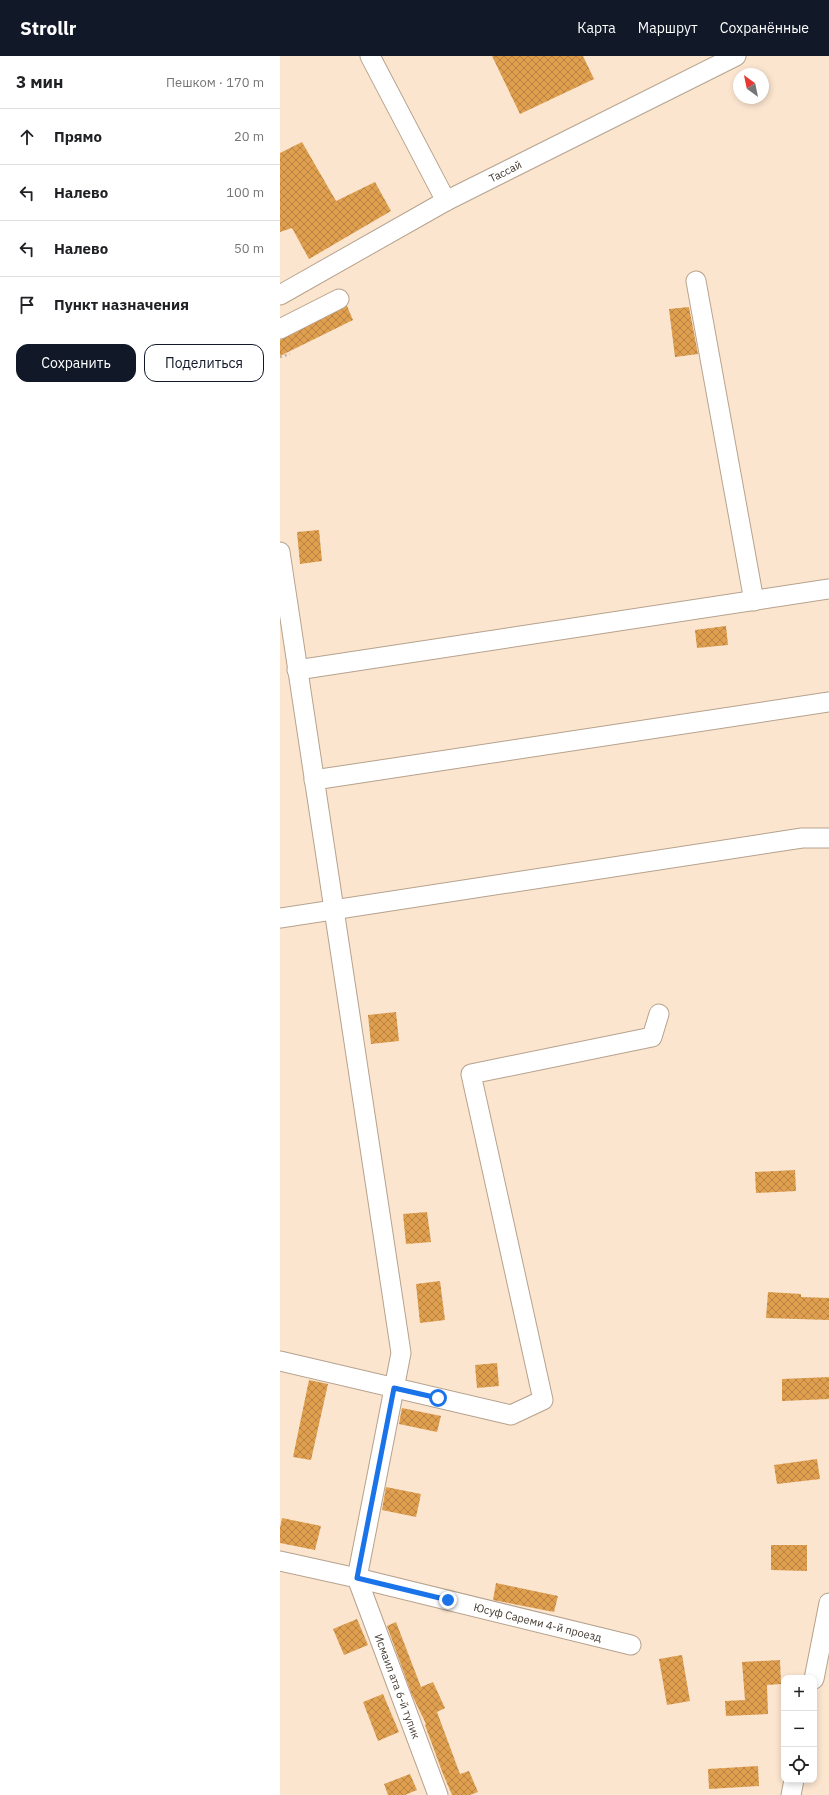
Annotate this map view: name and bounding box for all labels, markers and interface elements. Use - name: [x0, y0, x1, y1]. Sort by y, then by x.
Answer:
- text: Strollr: [20, 16, 76, 40]
- text: Карта: [577, 19, 616, 37]
- text: Маршрут: [638, 19, 698, 37]
- text: Сохранённые: [720, 19, 809, 37]
- north arrow: [733, 68, 769, 104]
- text: 3 мин: [16, 71, 63, 93]
- text: Пешком · 170 m: [166, 74, 264, 91]
- icon: ahead: [16, 126, 38, 148]
- text: Прямо: [54, 127, 102, 146]
- text: 20 m: [234, 128, 264, 145]
- street label: Тассай: [487, 157, 524, 185]
- icon: left: [16, 182, 38, 204]
- text: Налево: [54, 183, 108, 202]
- text: 100 m: [226, 184, 264, 201]
- icon: left: [16, 238, 38, 260]
- text: Налево: [54, 239, 108, 258]
- text: 50 m: [234, 240, 264, 257]
- icon: arrive: [16, 294, 38, 316]
- text: Пункт назначения: [54, 295, 189, 314]
- button: Сохранить: [16, 344, 136, 382]
- button: Поделиться: [144, 344, 264, 382]
- route start: [429, 1389, 447, 1407]
- route end: [439, 1591, 457, 1609]
- street label: Юсуф Сареми 4-й проезд: [472, 1600, 604, 1645]
- street label: Исмаил ата 6-й тупик: [371, 1632, 423, 1741]
- map controls: [781, 1675, 817, 1783]
- button: +: [781, 1675, 817, 1711]
- button: −: [781, 1711, 817, 1747]
- button: locate: [781, 1747, 817, 1783]

